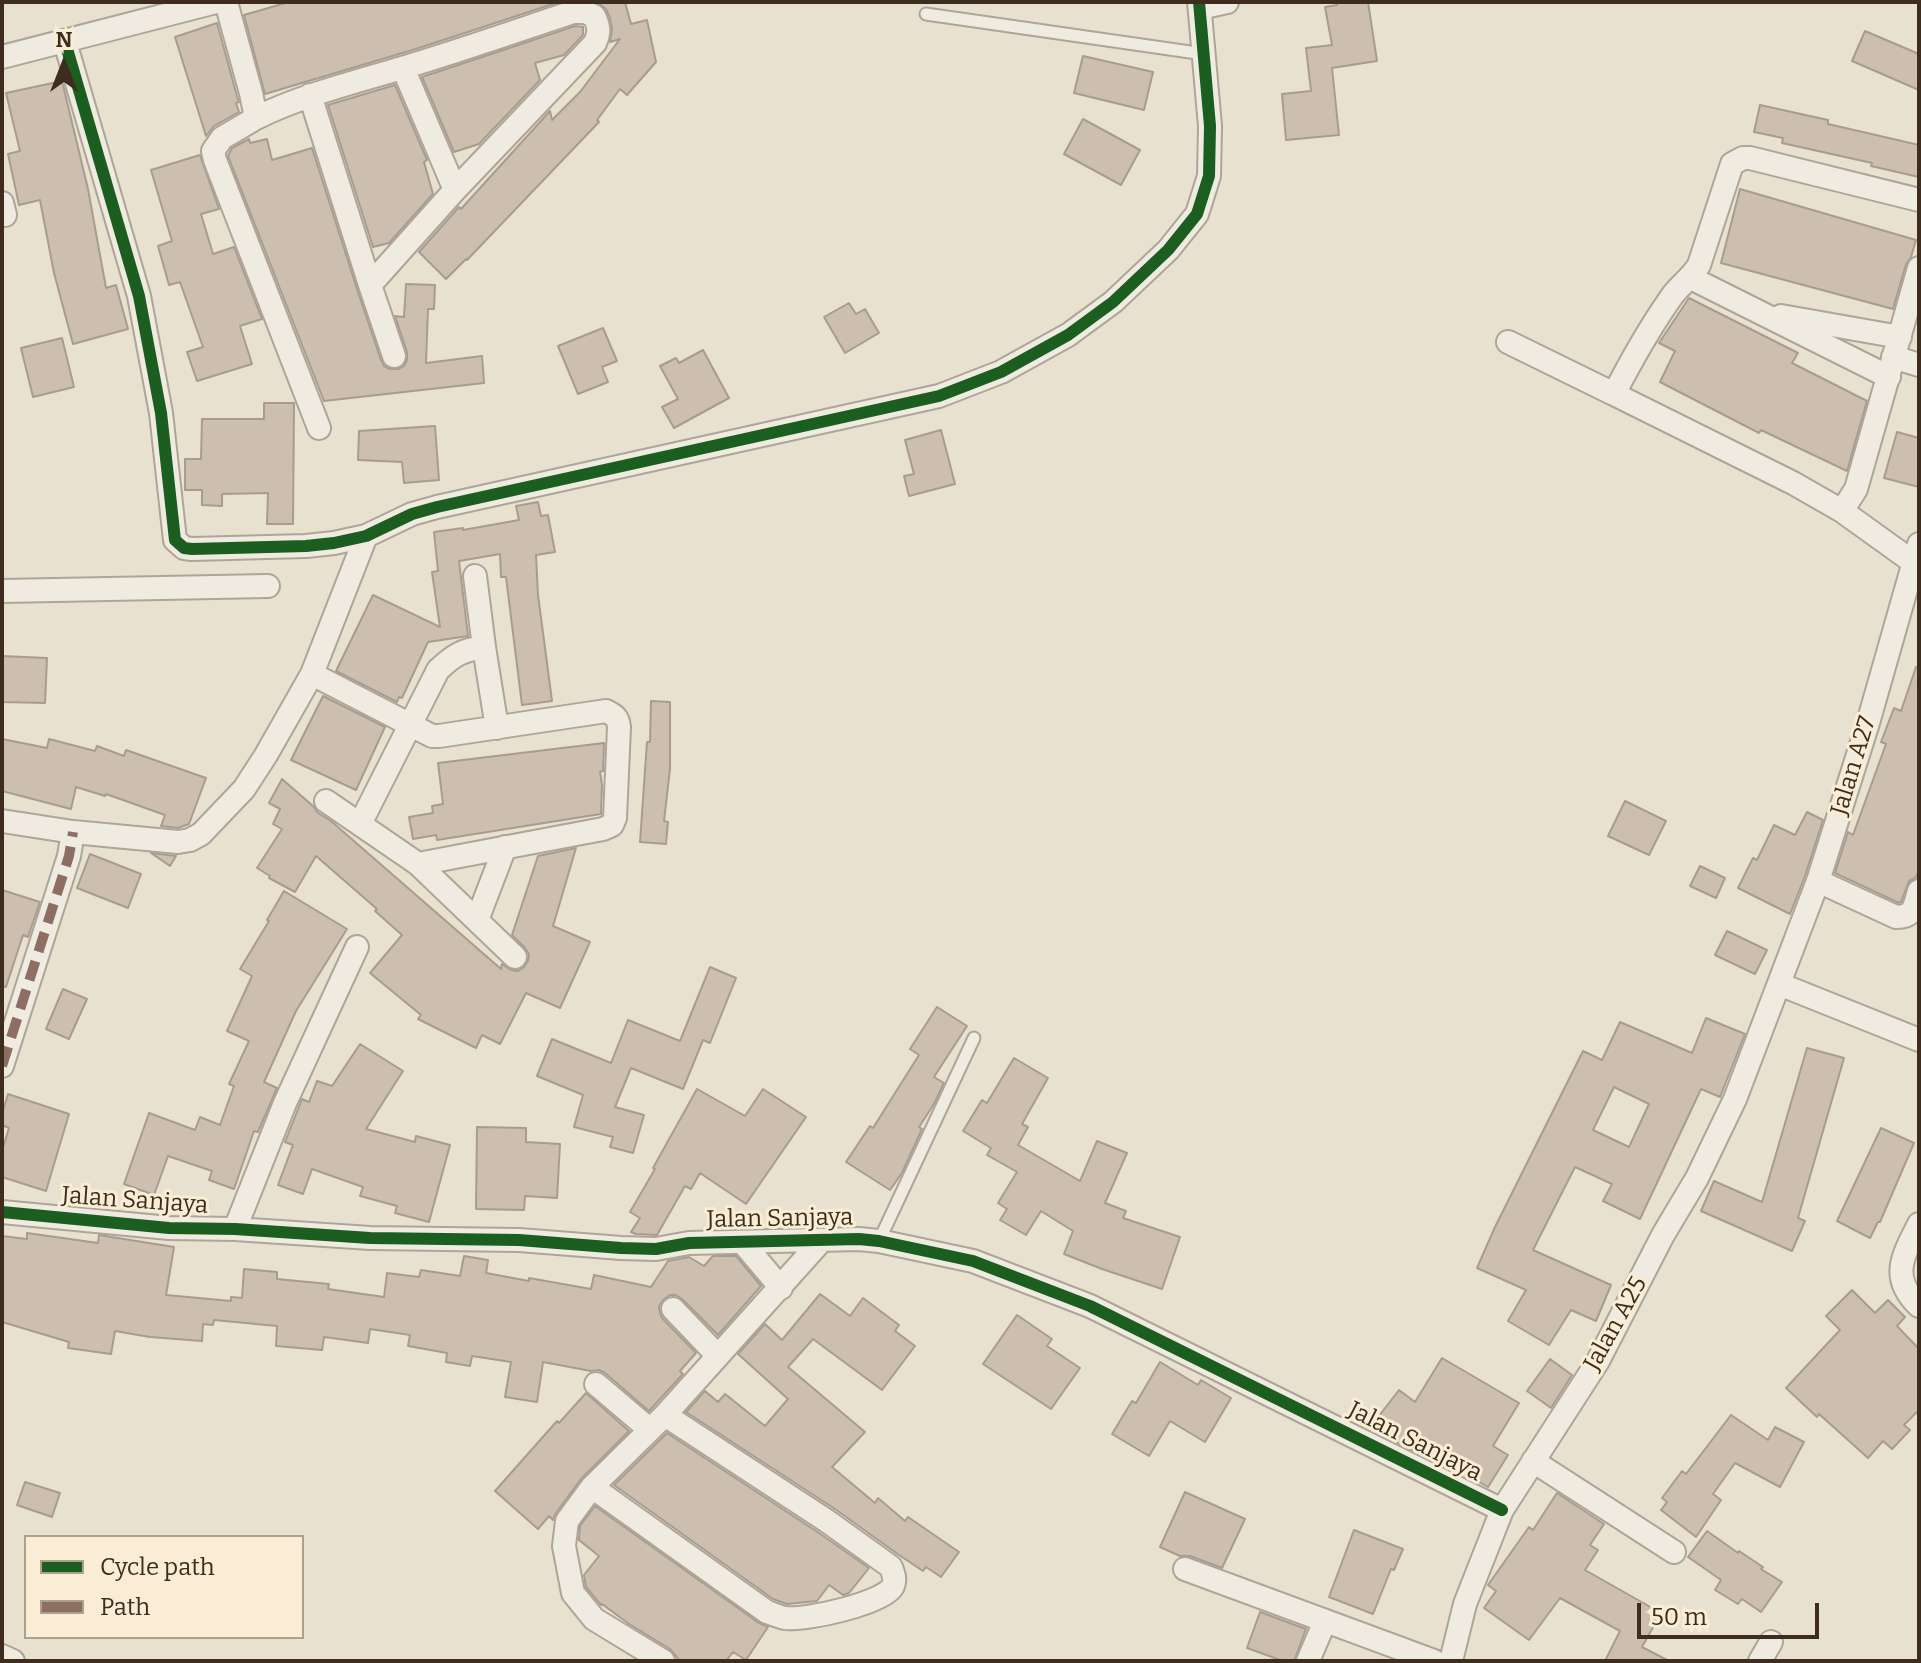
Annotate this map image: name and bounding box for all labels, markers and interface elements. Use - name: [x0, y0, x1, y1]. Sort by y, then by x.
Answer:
- north arrow: [24, 24, 104, 104]
- text: N: [56, 26, 72, 53]
- street label: Jalan A27: [1825, 713, 1883, 819]
- street label: Jalan Sanjaya: [61, 1182, 209, 1220]
- street label: Jalan Sanjaya: [706, 1203, 854, 1235]
- street label: Jalan A25: [1578, 1272, 1654, 1376]
- street label: Jalan Sanjaya: [1343, 1396, 1487, 1488]
- legend: [24, 1535, 304, 1639]
- text: Cycle path: [100, 1553, 215, 1581]
- scale bar: [1641, 1587, 1823, 1637]
- text: Path: [100, 1593, 150, 1621]
- text: 50 m: [1651, 1603, 1707, 1631]

